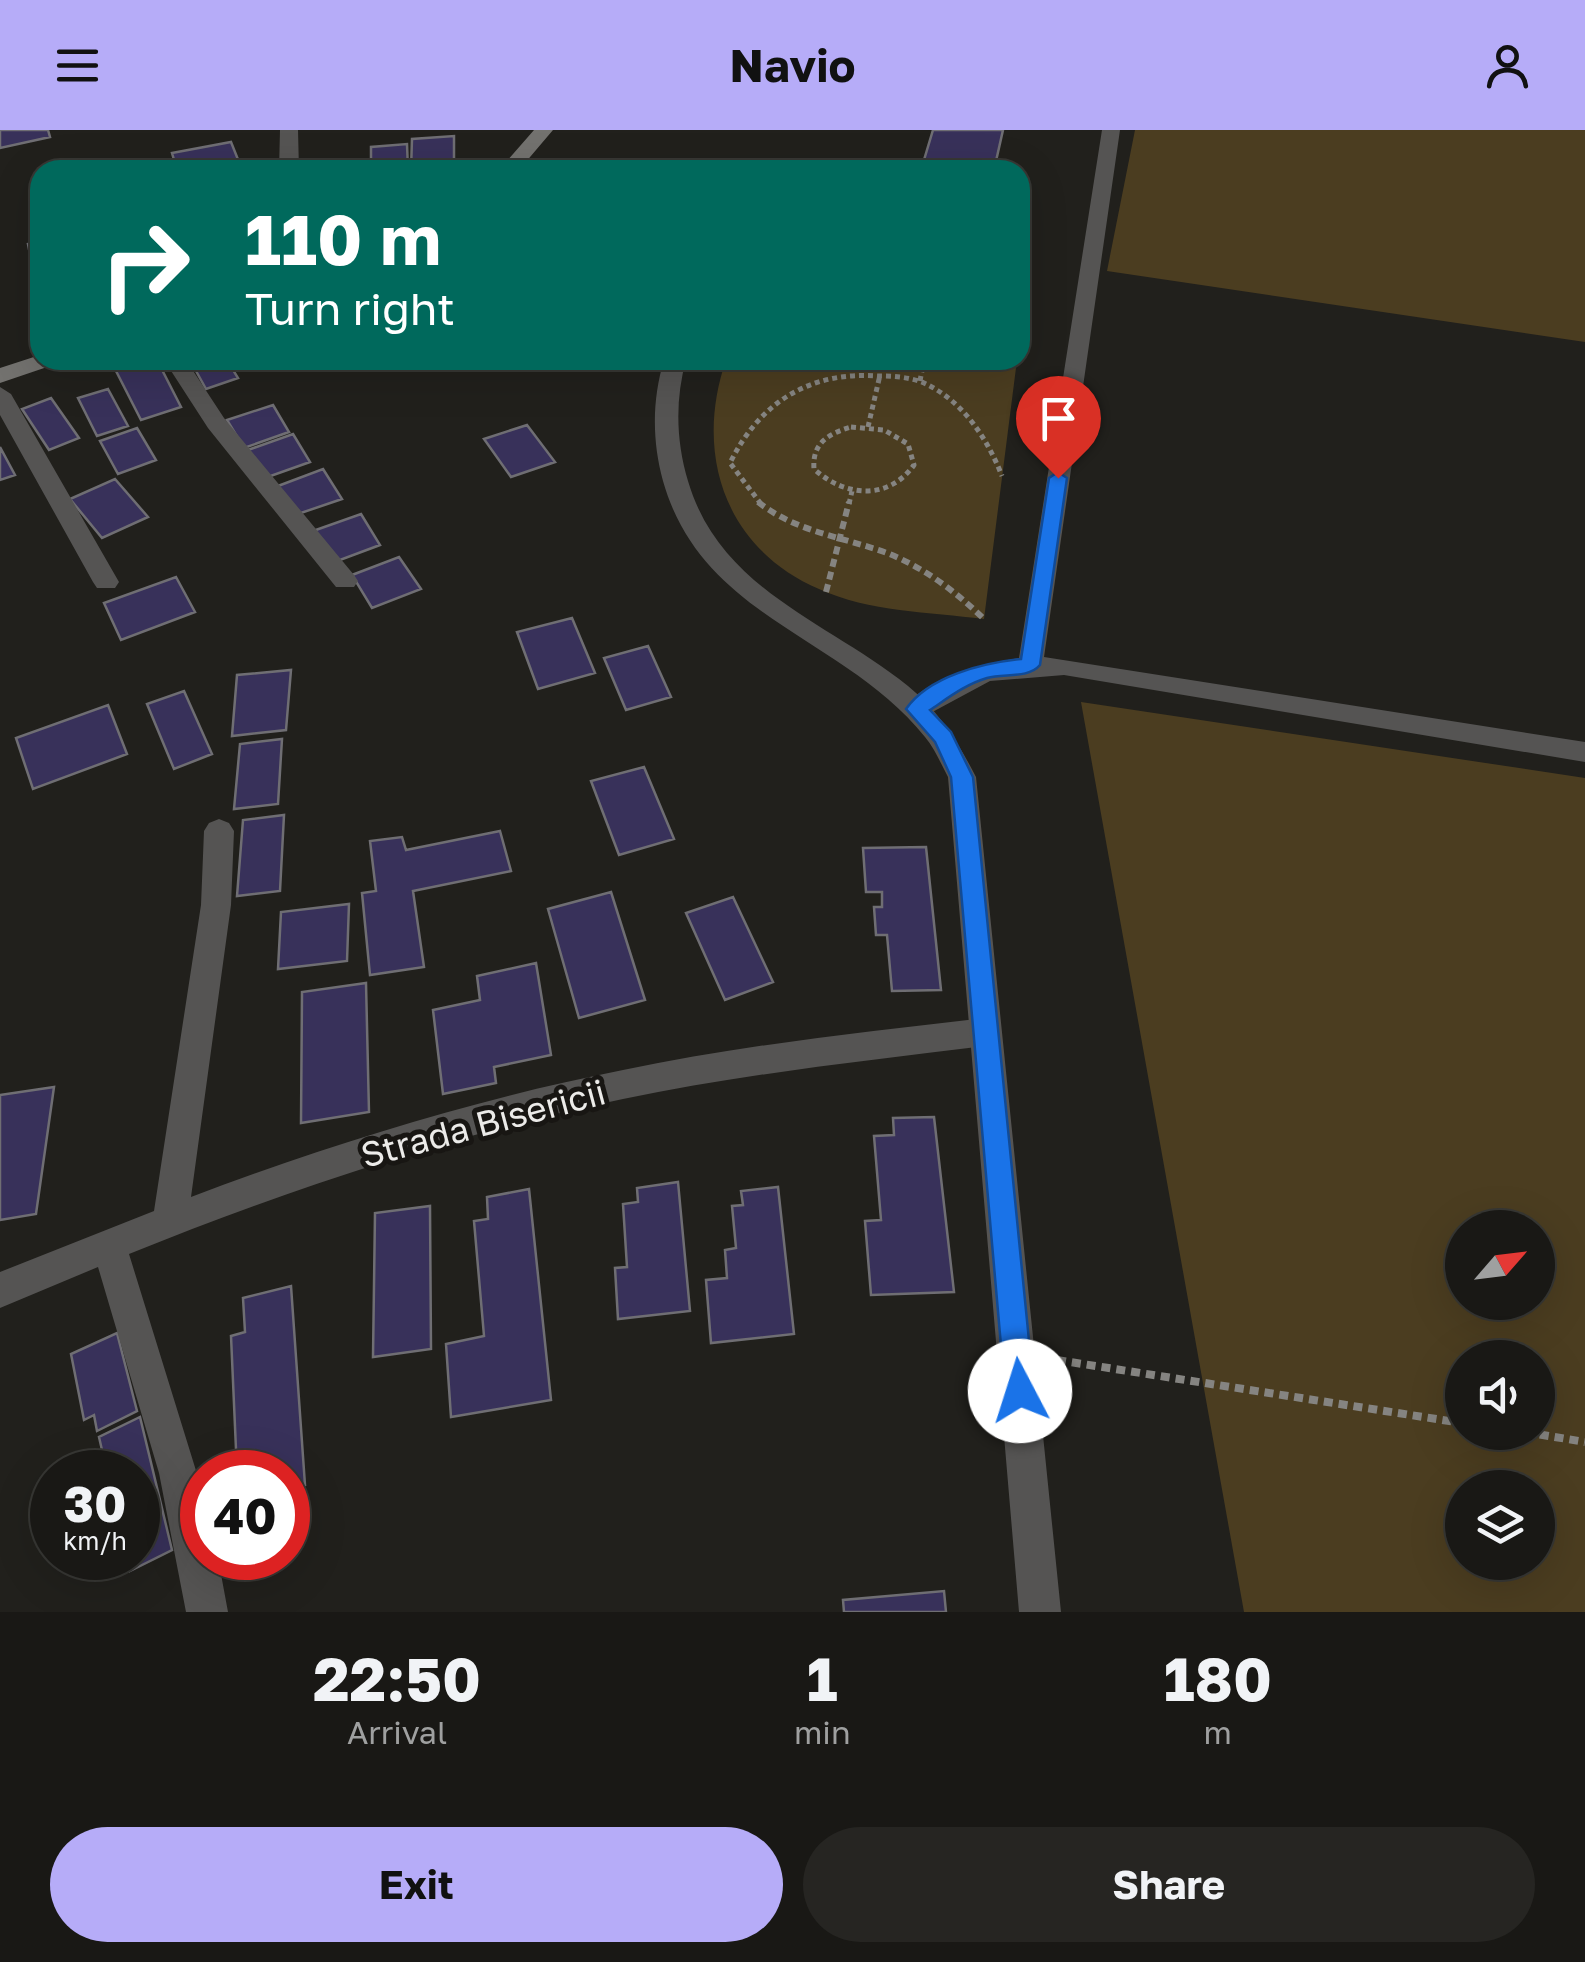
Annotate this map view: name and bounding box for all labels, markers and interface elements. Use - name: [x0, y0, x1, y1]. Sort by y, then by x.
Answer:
- icon: menu: [50, 38, 105, 93]
- text: Navio: [730, 38, 855, 92]
- icon: person: [1480, 38, 1535, 93]
- text: 110 m: [245, 196, 441, 280]
- icon: right: [80, 200, 210, 330]
- text: Turn right: [245, 281, 455, 335]
- pin: [1016, 376, 1101, 479]
- icon: arrive: [1031, 391, 1086, 446]
- street label: Strada Bisericii: [356, 1070, 610, 1176]
- north arrow: [1445, 1210, 1555, 1320]
- map controls: [1445, 1210, 1555, 1580]
- position arrow: [968, 1339, 1072, 1443]
- button: sound: [1445, 1340, 1555, 1450]
- speed limit sign: 40: [180, 1450, 310, 1580]
- button: layers: [1445, 1470, 1555, 1580]
- text: 30: [63, 1473, 126, 1533]
- text: km/h: [63, 1525, 127, 1556]
- text: 22:50: [313, 1642, 481, 1714]
- text: 1: [807, 1642, 838, 1714]
- text: 180: [1164, 1642, 1272, 1714]
- text: Arrival: [347, 1713, 447, 1751]
- text: min: [794, 1713, 851, 1751]
- text: m: [1204, 1713, 1232, 1751]
- button: Exit: [50, 1827, 783, 1942]
- button: Share: [803, 1827, 1535, 1942]

